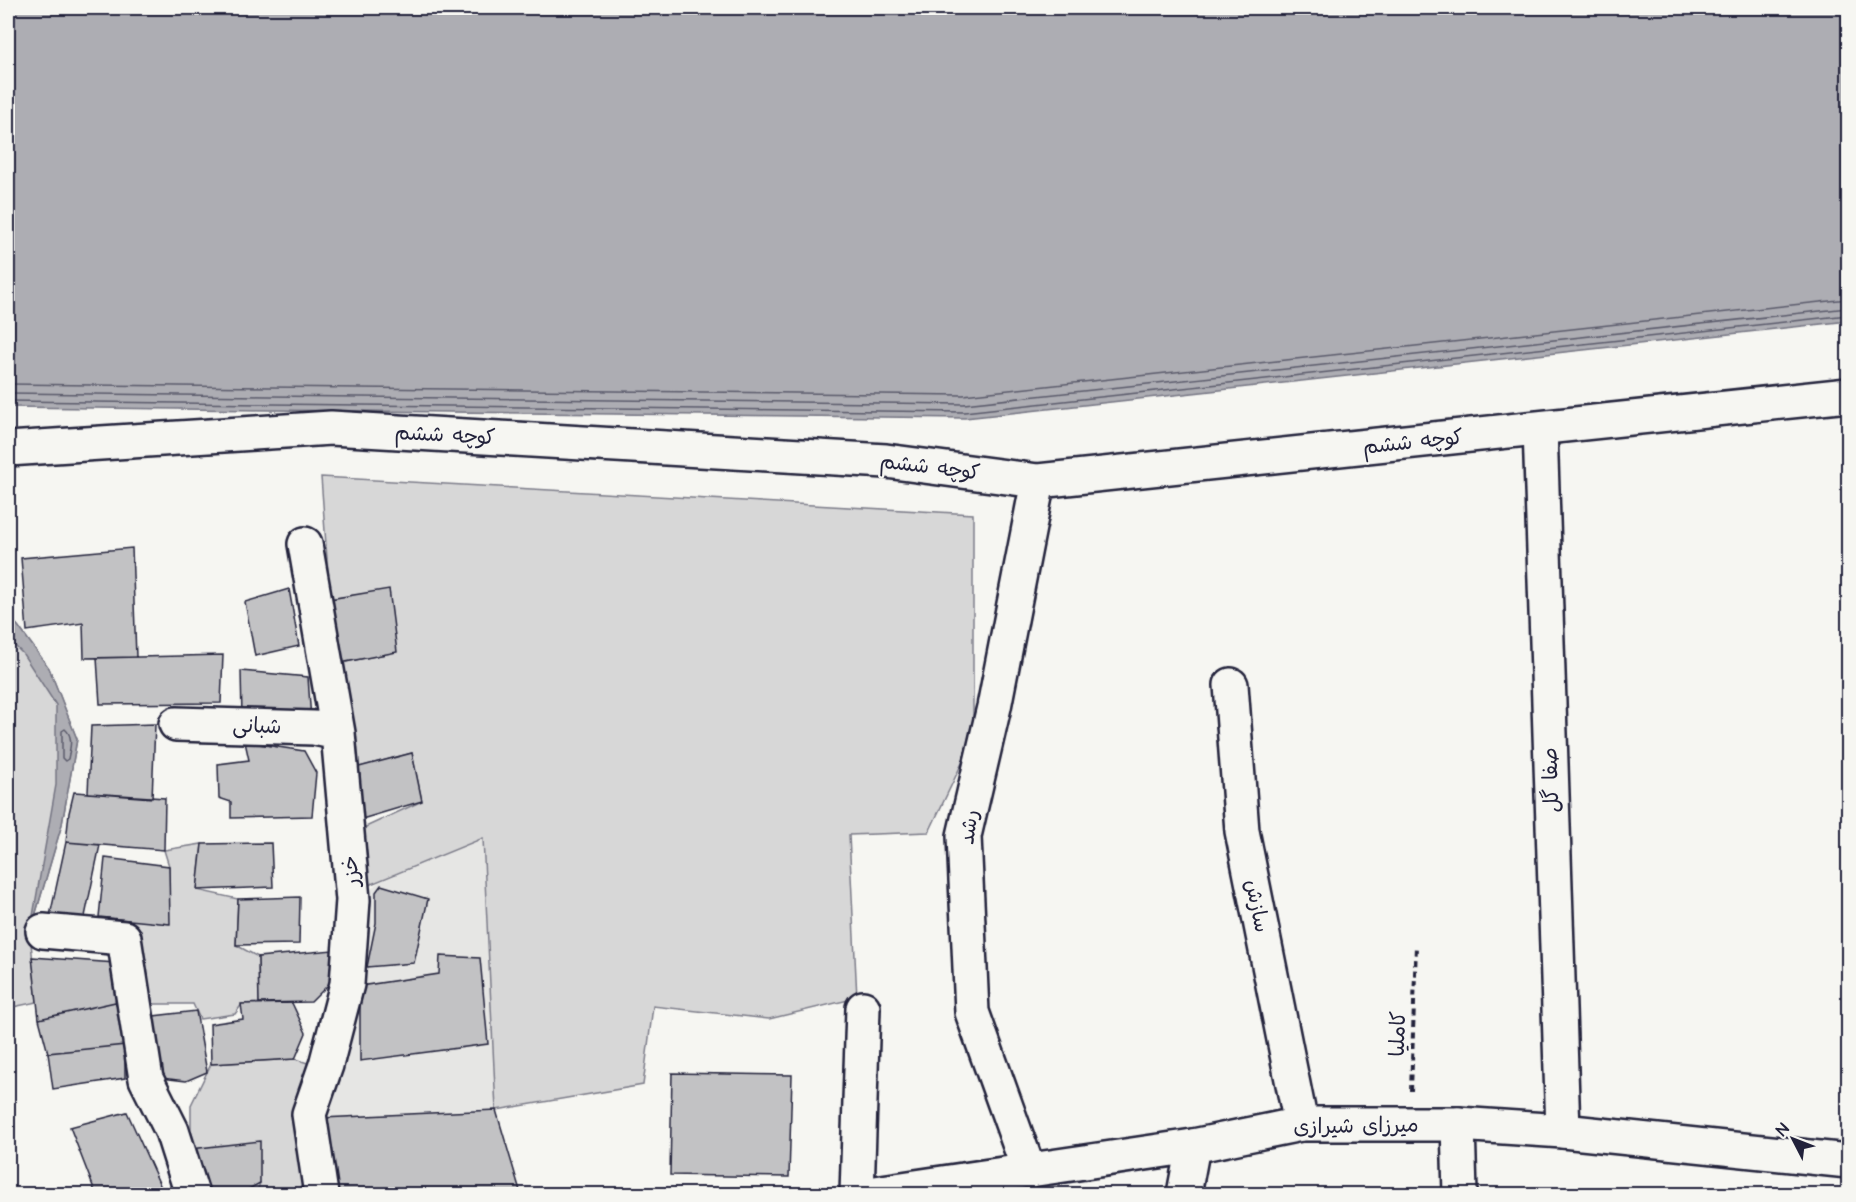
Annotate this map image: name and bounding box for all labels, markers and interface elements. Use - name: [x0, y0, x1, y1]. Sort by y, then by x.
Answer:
- street label: کوچه ششم: [394, 418, 496, 453]
- street label: کوچه ششم: [1361, 422, 1465, 463]
- street label: کوچه ششم: [878, 446, 982, 489]
- street label: شبانی: [232, 711, 282, 741]
- street label: صفا گل: [1535, 747, 1567, 813]
- street label: رشد: [952, 808, 986, 846]
- street label: خزر: [335, 854, 367, 890]
- street label: سازش: [1238, 877, 1276, 935]
- street label: کاملیا: [1383, 1011, 1413, 1057]
- north arrow: [1763, 1109, 1823, 1169]
- street label: میرزای شیرازی: [1293, 1110, 1419, 1142]
- text: N: [1771, 1119, 1794, 1141]

